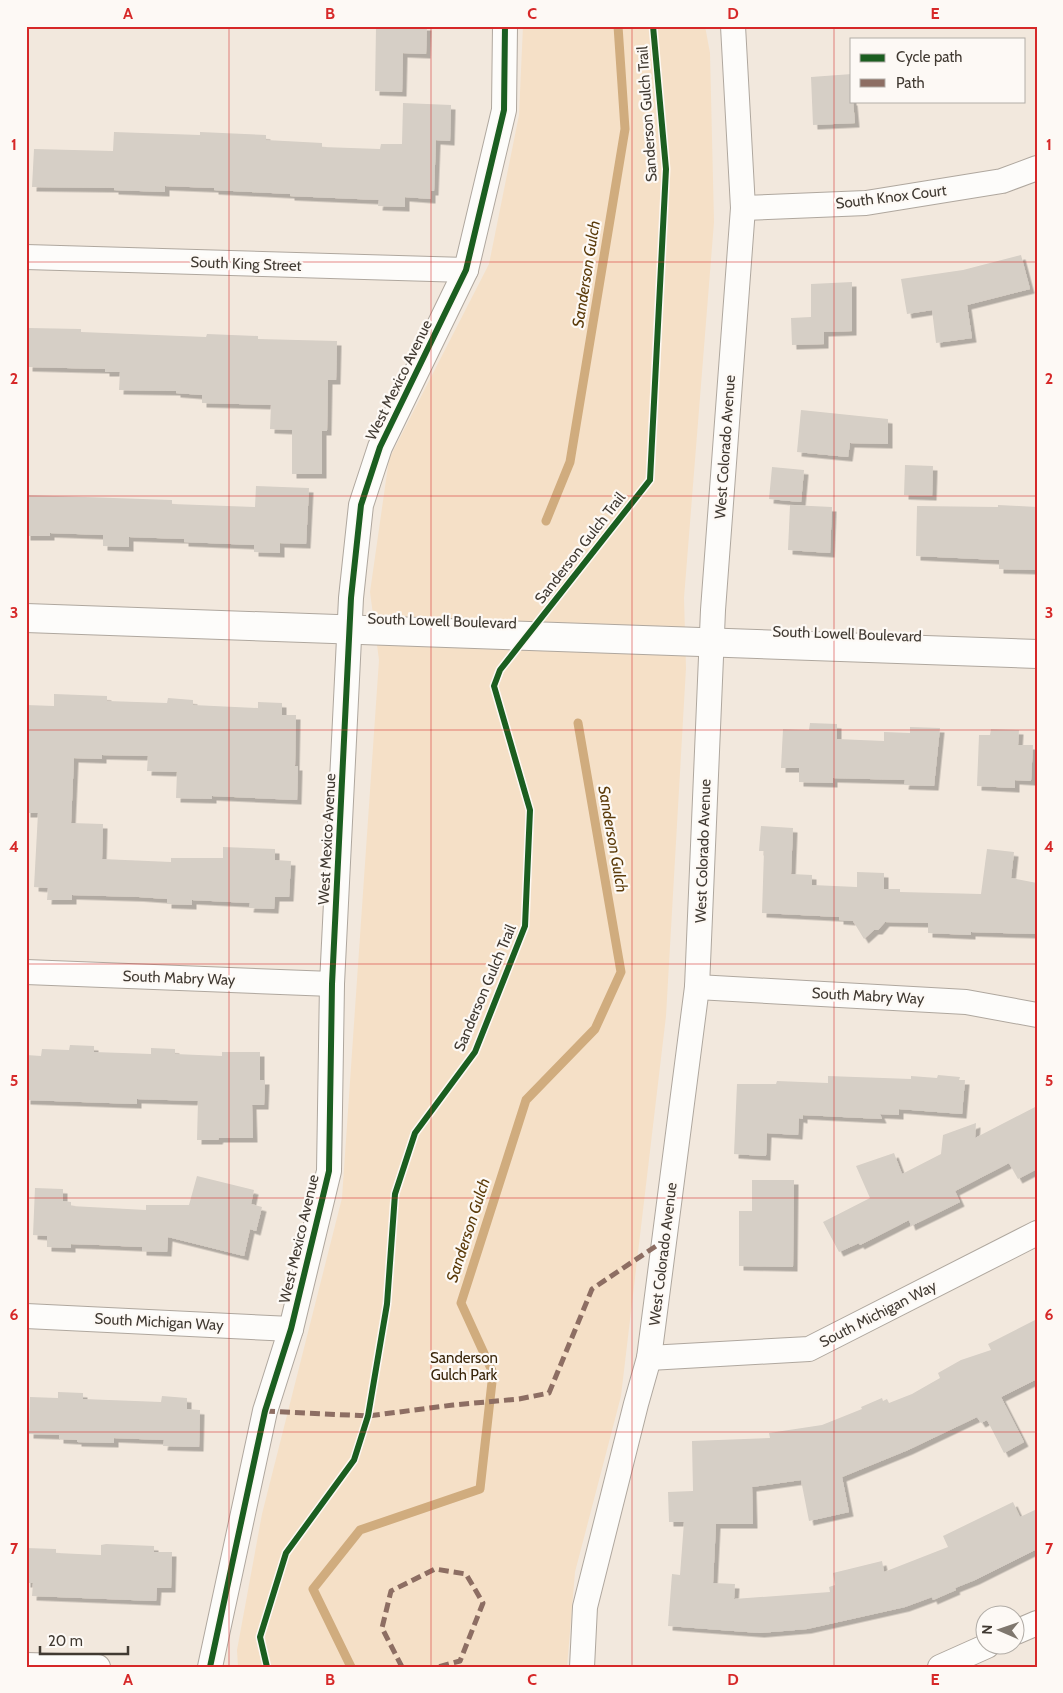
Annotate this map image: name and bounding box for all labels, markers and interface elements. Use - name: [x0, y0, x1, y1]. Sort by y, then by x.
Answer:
- text: A: [123, 4, 133, 23]
- text: B: [325, 4, 335, 23]
- text: C: [527, 4, 537, 23]
- text: D: [727, 4, 739, 23]
- text: E: [930, 4, 940, 23]
- legend: [850, 38, 1026, 102]
- street label: Sanderson Gulch Trail: [633, 45, 661, 183]
- text: Cycle path: [896, 48, 962, 66]
- text: Path: [896, 74, 925, 92]
- text: 1: [11, 135, 17, 154]
- text: 1: [1046, 135, 1052, 154]
- street label: South Knox Court: [834, 181, 948, 213]
- water label: Sanderson Gulch: [568, 219, 604, 329]
- street label: South King Street: [190, 253, 302, 275]
- street label: West Mexico Avenue: [362, 317, 436, 443]
- text: 2: [10, 369, 18, 388]
- text: 2: [1045, 369, 1053, 388]
- street label: West Colorado Avenue: [711, 374, 739, 520]
- street label: Sanderson Gulch Trail: [531, 488, 629, 607]
- text: 3: [10, 603, 18, 622]
- text: 3: [1045, 603, 1053, 622]
- street label: South Lowell Boulevard: [367, 609, 517, 633]
- street label: South Lowell Boulevard: [772, 622, 922, 646]
- street label: West Mexico Avenue: [315, 772, 339, 905]
- street label: West Colorado Avenue: [691, 778, 715, 923]
- water label: Sanderson Gulch: [594, 784, 632, 894]
- text: 4: [9, 837, 19, 856]
- text: 4: [1044, 837, 1054, 856]
- street label: Sanderson Gulch Trail: [450, 921, 520, 1054]
- street label: South Mabry Way: [122, 967, 236, 989]
- street label: South Mabry Way: [811, 984, 925, 1008]
- text: 5: [10, 1071, 18, 1090]
- text: 5: [1045, 1071, 1053, 1090]
- street label: West Mexico Avenue: [275, 1172, 323, 1305]
- water label: Sanderson Gulch: [442, 1176, 494, 1284]
- street label: West Colorado Avenue: [645, 1181, 681, 1327]
- street label: South Michigan Way: [816, 1276, 940, 1351]
- text: 6: [10, 1305, 19, 1324]
- text: 6: [1045, 1305, 1054, 1324]
- street label: South Michigan Way: [94, 1310, 224, 1334]
- park label: Sanderson Gulch Park: [430, 1349, 498, 1384]
- text: 7: [10, 1539, 19, 1558]
- text: 7: [1045, 1539, 1054, 1558]
- north arrow: [976, 1606, 1026, 1656]
- scale bar: [40, 1623, 128, 1655]
- text: N: [978, 1624, 996, 1635]
- text: 20 m: [48, 1632, 83, 1650]
- text: A: [123, 1670, 133, 1689]
- text: B: [325, 1670, 335, 1689]
- text: C: [527, 1670, 537, 1689]
- text: D: [727, 1670, 739, 1689]
- text: E: [930, 1670, 940, 1689]

